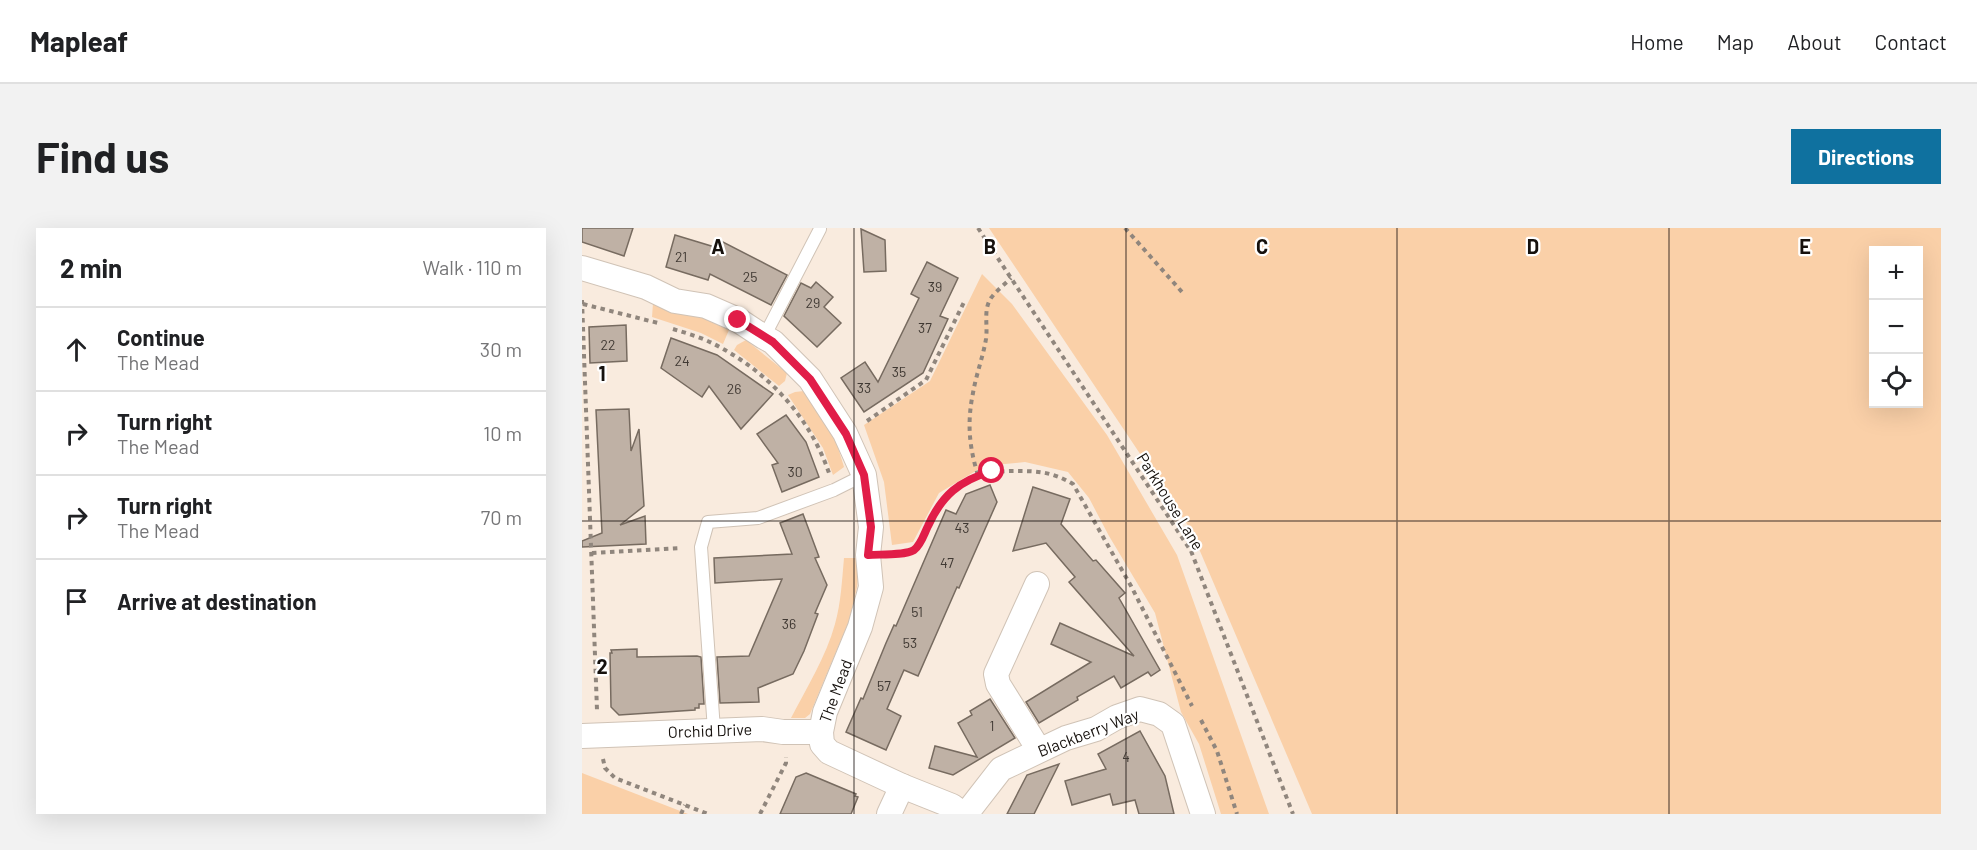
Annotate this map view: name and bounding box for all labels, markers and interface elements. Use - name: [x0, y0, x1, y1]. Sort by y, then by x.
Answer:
- text: Mapleaf: [30, 24, 128, 58]
- text: Home: [1630, 29, 1684, 54]
- text: Map: [1717, 29, 1754, 54]
- text: About: [1787, 29, 1842, 54]
- text: Contact: [1875, 29, 1947, 54]
- button: Directions: [1791, 129, 1941, 184]
- text: Find us: [36, 131, 169, 181]
- text: A: [711, 234, 725, 258]
- text: B: [984, 234, 996, 258]
- text: C: [1256, 234, 1268, 258]
- text: D: [1527, 234, 1539, 258]
- text: E: [1799, 234, 1811, 258]
- map controls: [1869, 246, 1923, 408]
- button: +: [1869, 246, 1923, 300]
- house number: 21: [675, 248, 687, 265]
- text: 2 min: [60, 252, 122, 283]
- text: Walk · 110 m: [422, 255, 522, 279]
- house number: 25: [743, 268, 757, 285]
- house number: 39: [928, 278, 942, 295]
- house number: 29: [806, 294, 820, 311]
- button: −: [1869, 300, 1923, 354]
- route end: [724, 306, 750, 332]
- house number: 37: [918, 319, 932, 336]
- text: Continue: [117, 324, 205, 350]
- icon: ahead: [60, 333, 93, 366]
- house number: 22: [600, 336, 616, 353]
- text: 30 m: [480, 337, 522, 361]
- text: The Mead: [117, 350, 200, 374]
- house number: 24: [674, 352, 690, 369]
- button: locate: [1869, 354, 1923, 408]
- text: 1: [598, 361, 606, 385]
- house number: 35: [892, 363, 906, 380]
- house number: 33: [857, 379, 871, 396]
- house number: 26: [727, 380, 741, 397]
- text: Turn right: [117, 408, 212, 434]
- icon: right: [60, 417, 93, 450]
- text: 10 m: [483, 421, 522, 445]
- text: The Mead: [117, 434, 200, 458]
- street label: Parkhouse Lane: [1134, 449, 1208, 553]
- route start: [978, 457, 1004, 483]
- house number: 30: [787, 463, 803, 480]
- text: Turn right: [117, 492, 212, 518]
- icon: right: [60, 501, 93, 534]
- text: 70 m: [481, 505, 522, 529]
- text: The Mead: [117, 518, 200, 542]
- house number: 43: [955, 519, 969, 536]
- house number: 47: [940, 554, 954, 571]
- icon: arrive: [60, 585, 93, 618]
- text: Arrive at destination: [117, 588, 316, 614]
- house number: 51: [911, 603, 923, 620]
- house number: 36: [782, 615, 796, 632]
- house number: 53: [903, 634, 917, 651]
- text: 2: [596, 654, 608, 678]
- street label: The Mead: [815, 657, 855, 725]
- house number: 57: [877, 677, 891, 694]
- street label: Blackberry Way: [1035, 704, 1142, 760]
- house number: 1: [990, 717, 994, 734]
- street label: Orchid Drive: [668, 719, 752, 741]
- house number: 4: [1122, 748, 1130, 765]

